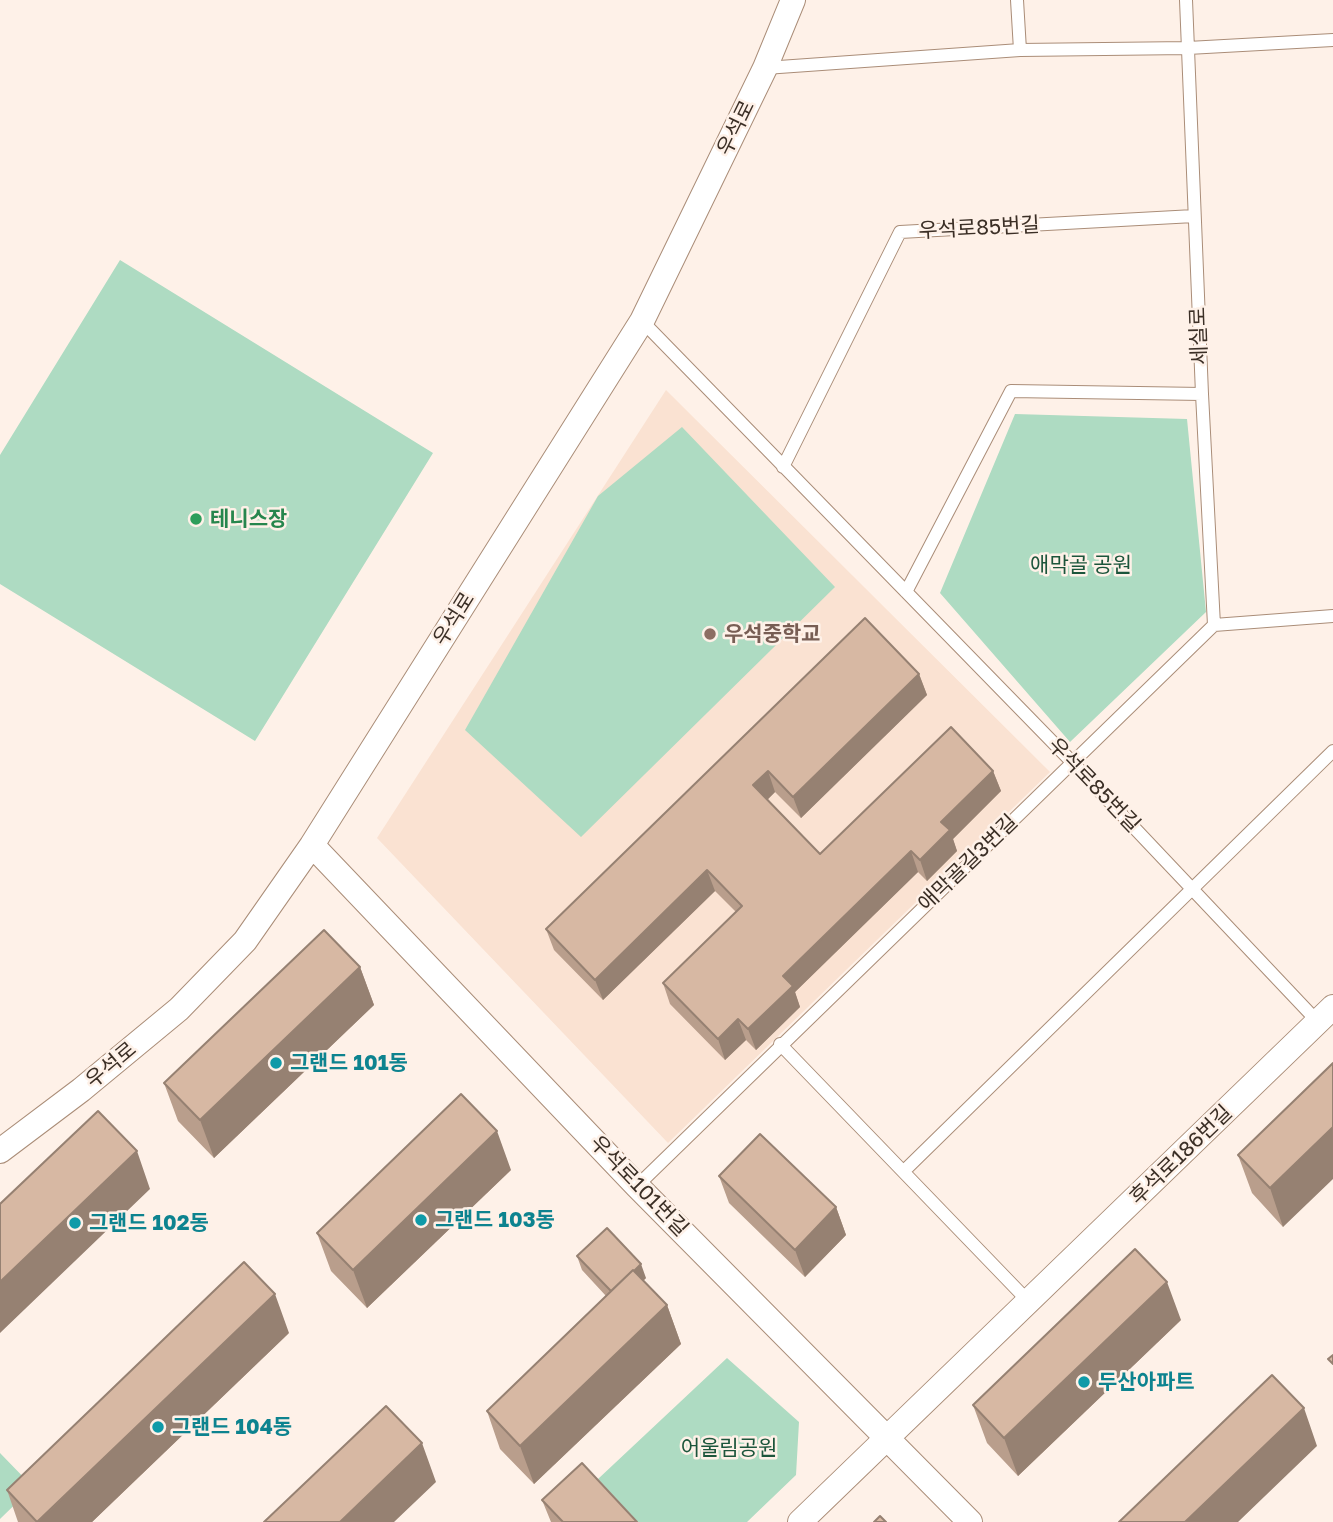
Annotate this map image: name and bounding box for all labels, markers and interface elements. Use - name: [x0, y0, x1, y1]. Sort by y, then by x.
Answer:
- street label: 우석로: [712, 96, 760, 160]
- street label: 우석로85번길: [918, 212, 1040, 244]
- street label: 세실로: [1185, 307, 1213, 365]
- place label: 테니스장: [210, 506, 287, 532]
- marker: 테니스장: [188, 511, 204, 527]
- park label: 애막골 공원: [1030, 552, 1132, 578]
- street label: 우석로: [428, 588, 480, 650]
- place label: 우석중학교: [724, 621, 821, 647]
- marker: 우석중학교: [702, 626, 718, 642]
- street label: 우석로85번길: [1043, 733, 1145, 837]
- street label: 애막골길3번길: [913, 809, 1023, 917]
- street label: 우석로: [81, 1037, 141, 1093]
- place label: 그랜드 101동: [290, 1050, 408, 1076]
- marker: 그랜드 101동: [268, 1055, 284, 1071]
- street label: 후석로186번길: [1125, 1100, 1237, 1210]
- street label: 우석로101번길: [585, 1130, 693, 1242]
- place label: 그랜드 103동: [435, 1207, 555, 1233]
- place label: 그랜드 102동: [89, 1210, 209, 1236]
- marker: 그랜드 103동: [413, 1212, 429, 1228]
- marker: 그랜드 102동: [67, 1215, 83, 1231]
- place label: 두산아파트: [1098, 1369, 1195, 1395]
- marker: 두산아파트: [1076, 1374, 1092, 1390]
- place label: 그랜드 104동: [172, 1414, 292, 1440]
- marker: 그랜드 104동: [150, 1419, 166, 1435]
- park label: 어울림공원: [681, 1435, 777, 1461]

